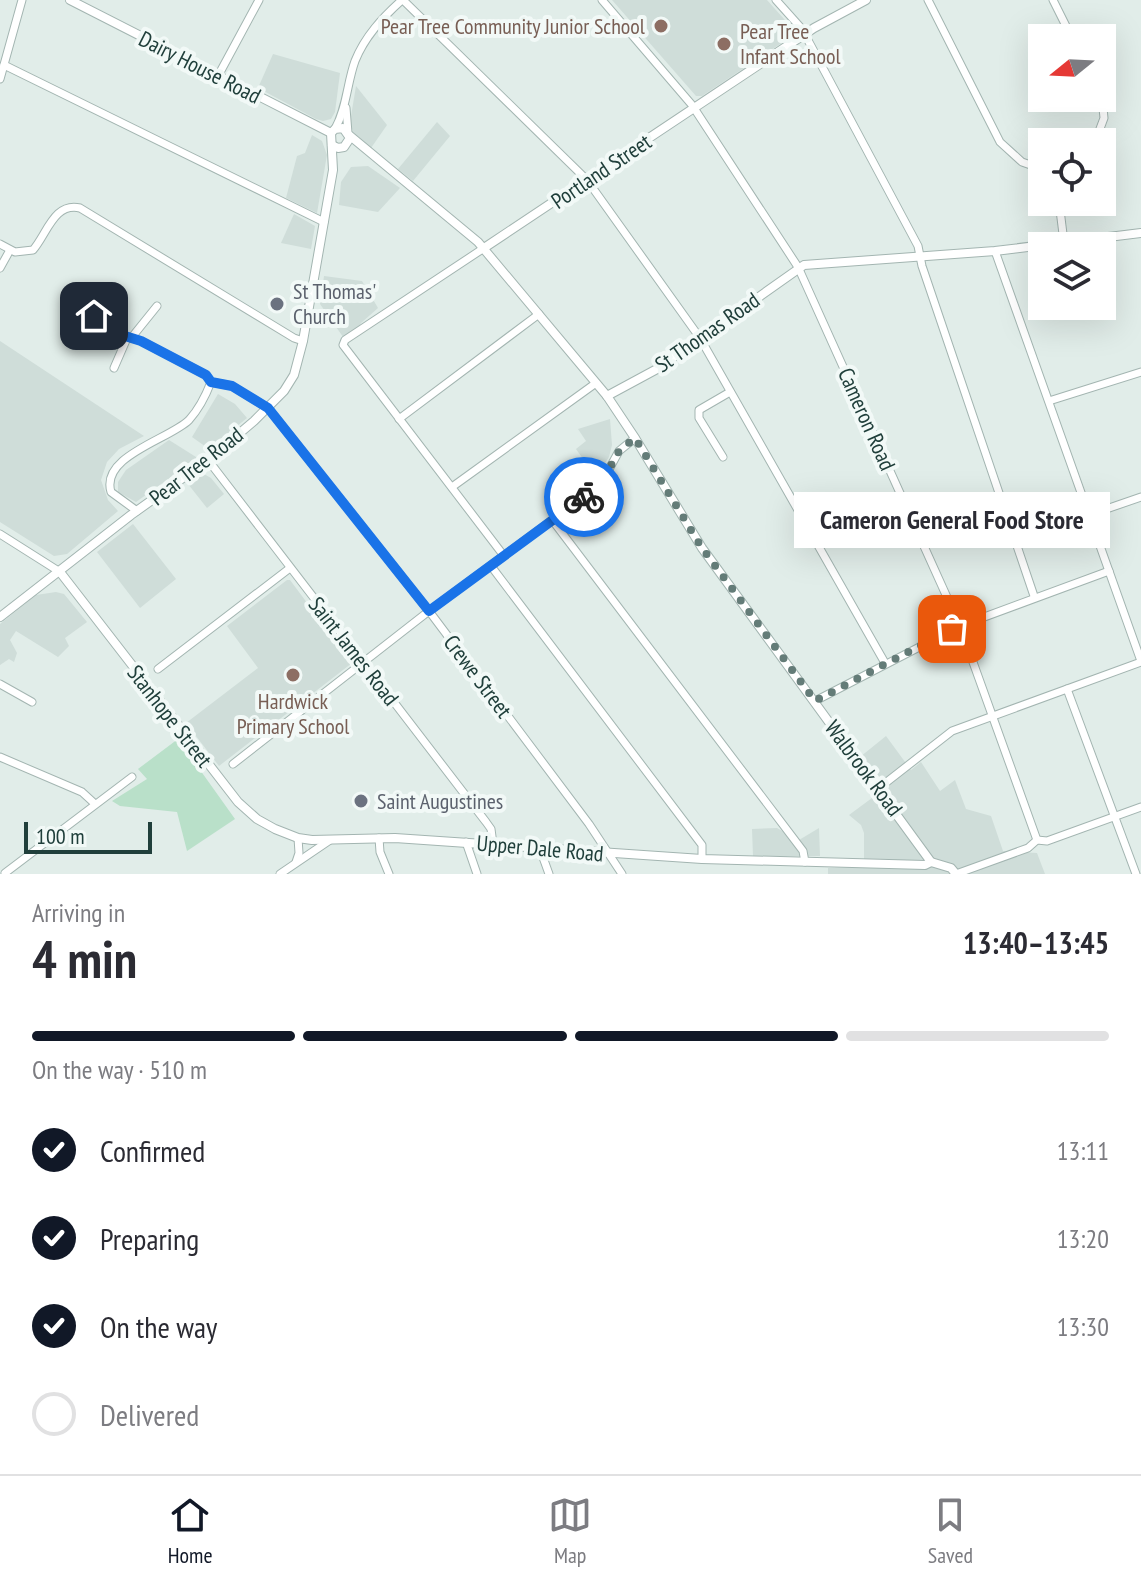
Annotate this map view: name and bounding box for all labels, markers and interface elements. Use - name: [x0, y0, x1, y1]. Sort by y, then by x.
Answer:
- place label: Pear Tree Community Junior School: [381, 12, 646, 40]
- marker: Pear Tree Community Junior School: [652, 17, 670, 35]
- place label: Pear Tree Infant School: [740, 17, 842, 70]
- street label: Dairy House Road: [134, 24, 266, 110]
- north arrow: [1028, 24, 1116, 112]
- map controls: [1028, 24, 1116, 320]
- marker: Pear Tree Infant School: [715, 35, 733, 53]
- street label: Portland Street: [546, 127, 656, 215]
- button: locate: [1028, 128, 1116, 216]
- button: layers: [1028, 232, 1116, 320]
- place label: St Thomas' Church: [293, 277, 376, 330]
- pin: [60, 282, 128, 350]
- street label: St Thomas Road: [649, 286, 765, 378]
- icon: home: [72, 294, 116, 338]
- marker: St Thomas' Church: [268, 295, 286, 313]
- street label: Cameron Road: [832, 363, 902, 475]
- street label: Pear Tree Road: [143, 421, 249, 511]
- courier: [544, 457, 624, 537]
- icon: bike: [562, 475, 606, 519]
- callout: Cameron General Food Store: [794, 493, 1110, 549]
- text: Cameron General Food Store: [820, 503, 1084, 536]
- street label: Saint James Road: [303, 591, 405, 711]
- pin: [918, 595, 986, 663]
- icon: bag: [930, 607, 974, 651]
- street label: Crewe Street: [438, 629, 518, 723]
- street label: Stanhope Street: [121, 659, 219, 773]
- marker: Hardwick Primary School: [284, 666, 302, 684]
- place label: Hardwick Primary School: [237, 687, 350, 740]
- street label: Walbrook Road: [819, 715, 909, 821]
- place label: Saint Augustines: [377, 787, 503, 815]
- marker: Saint Augustines: [352, 792, 370, 810]
- scale bar: [24, 818, 152, 854]
- text: 100 m: [36, 822, 85, 850]
- street label: Upper Dale Road: [475, 829, 605, 867]
- text: Arriving in: [32, 896, 125, 929]
- text: 13:40–13:45: [963, 923, 1109, 962]
- text: 4 min: [32, 925, 137, 992]
- text: On the way · 510 m: [32, 1053, 207, 1086]
- icon: check: [32, 1128, 76, 1172]
- text: Confirmed: [100, 1131, 205, 1170]
- text: 13:11: [1057, 1134, 1109, 1167]
- icon: check: [32, 1216, 76, 1260]
- text: Preparing: [100, 1219, 199, 1258]
- text: 13:20: [1057, 1222, 1109, 1255]
- icon: check: [32, 1304, 76, 1348]
- text: On the way: [100, 1307, 217, 1346]
- text: 13:30: [1057, 1310, 1109, 1343]
- text: Delivered: [100, 1395, 199, 1434]
- tab: Home: [168, 1493, 213, 1569]
- tab: Map: [548, 1493, 592, 1569]
- tab: Saved: [928, 1493, 973, 1569]

